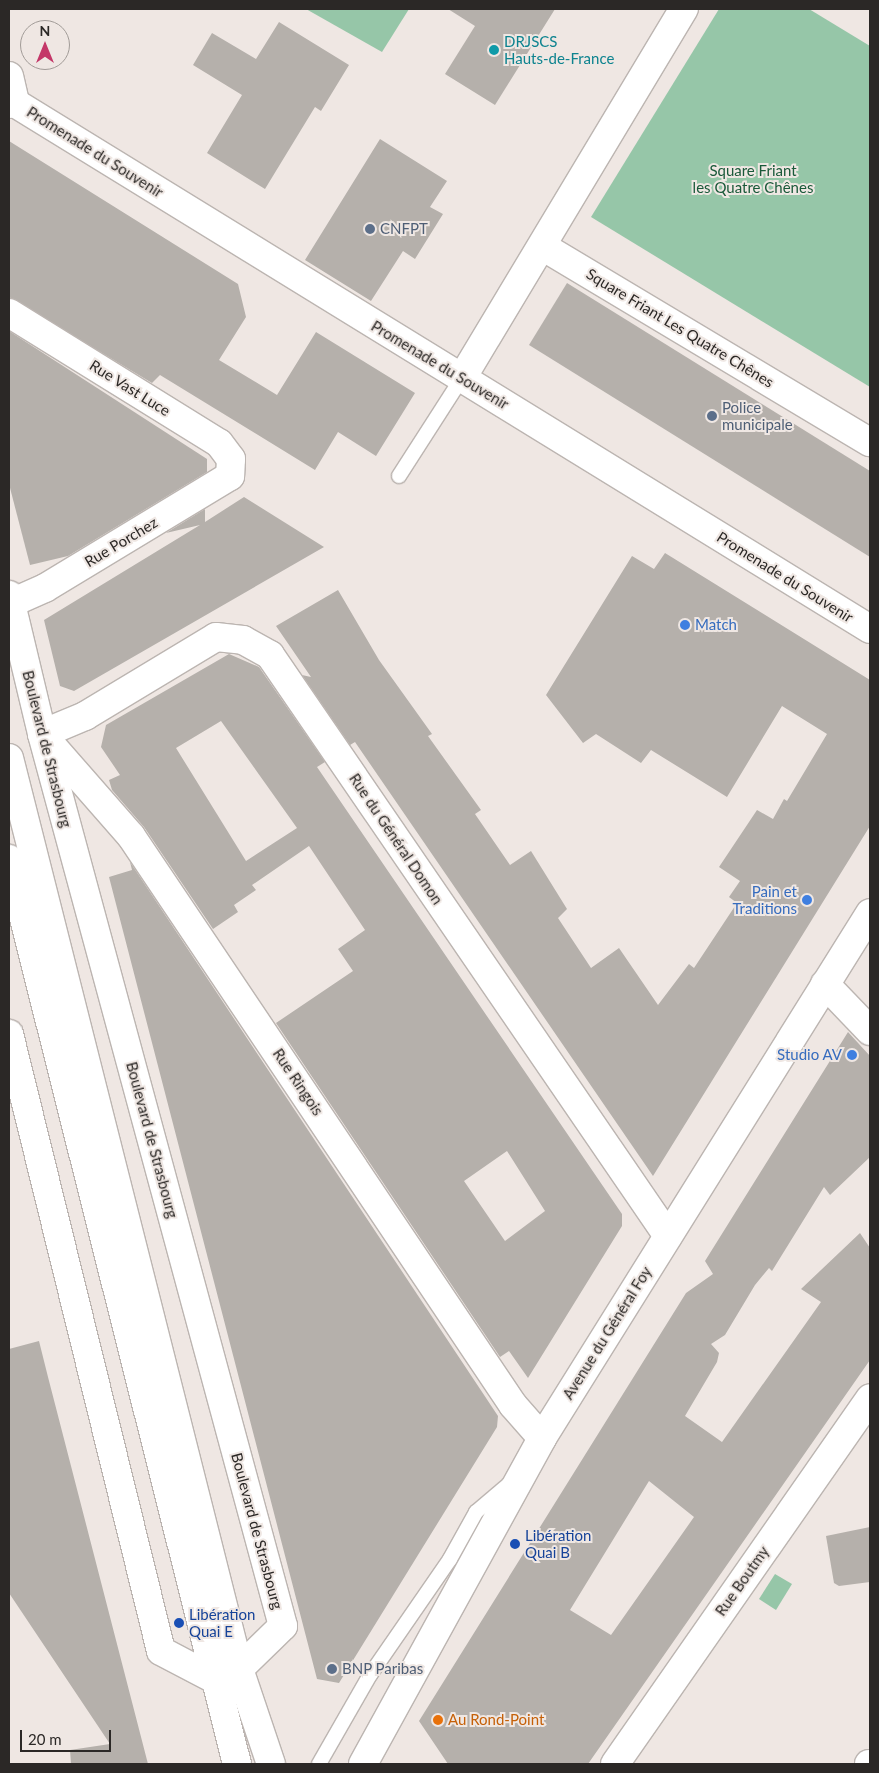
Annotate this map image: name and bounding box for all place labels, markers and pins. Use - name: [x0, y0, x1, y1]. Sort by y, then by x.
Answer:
- place label: DRJSCS Hauts-de-France: [504, 32, 614, 67]
- marker: DRJSCS Hauts-de-France: [488, 44, 500, 56]
- place label: CNFPT: [380, 220, 428, 238]
- marker: CNFPT: [364, 223, 376, 235]
- place label: Police municipale: [722, 398, 793, 433]
- marker: Police municipale: [706, 410, 718, 422]
- place label: Match: [695, 616, 737, 634]
- marker: Match: [679, 619, 691, 631]
- place label: Pain et Traditions: [732, 882, 797, 917]
- marker: Pain et Traditions: [801, 894, 813, 906]
- place label: Studio AV: [777, 1046, 842, 1064]
- marker: Studio AV: [846, 1049, 858, 1061]
- place label: Libération Quai B: [525, 1526, 591, 1561]
- marker: Libération Quai B: [509, 1538, 521, 1550]
- place label: Libération Quai E: [189, 1605, 255, 1640]
- marker: Libération Quai E: [173, 1617, 185, 1629]
- place label: BNP Paribas: [342, 1660, 424, 1678]
- marker: BNP Paribas: [326, 1663, 338, 1675]
- place label: Au Rond-Point: [448, 1711, 544, 1729]
- marker: Au Rond-Point: [432, 1714, 444, 1726]

